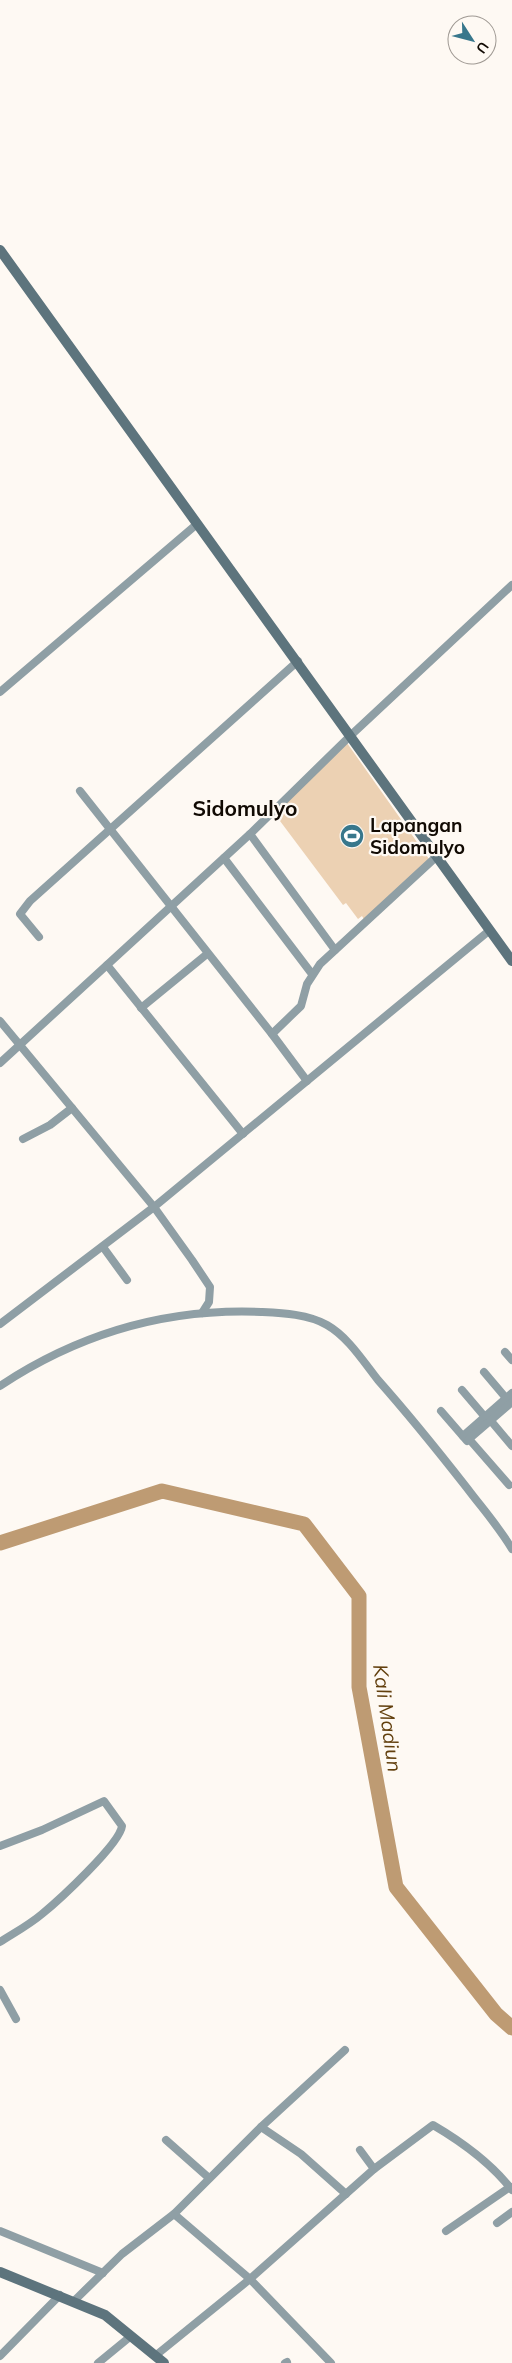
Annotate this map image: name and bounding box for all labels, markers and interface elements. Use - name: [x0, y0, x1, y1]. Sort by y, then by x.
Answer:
- north arrow: [447, 15, 497, 65]
- text: U: [472, 38, 493, 57]
- district label: Sidomulyo: [193, 795, 297, 821]
- place label: Lapangan Sidomulyo: [370, 813, 465, 859]
- sports icon: Lapangan Sidomulyo: [339, 823, 365, 849]
- water label: Kali Madiun: [368, 1662, 408, 1774]

